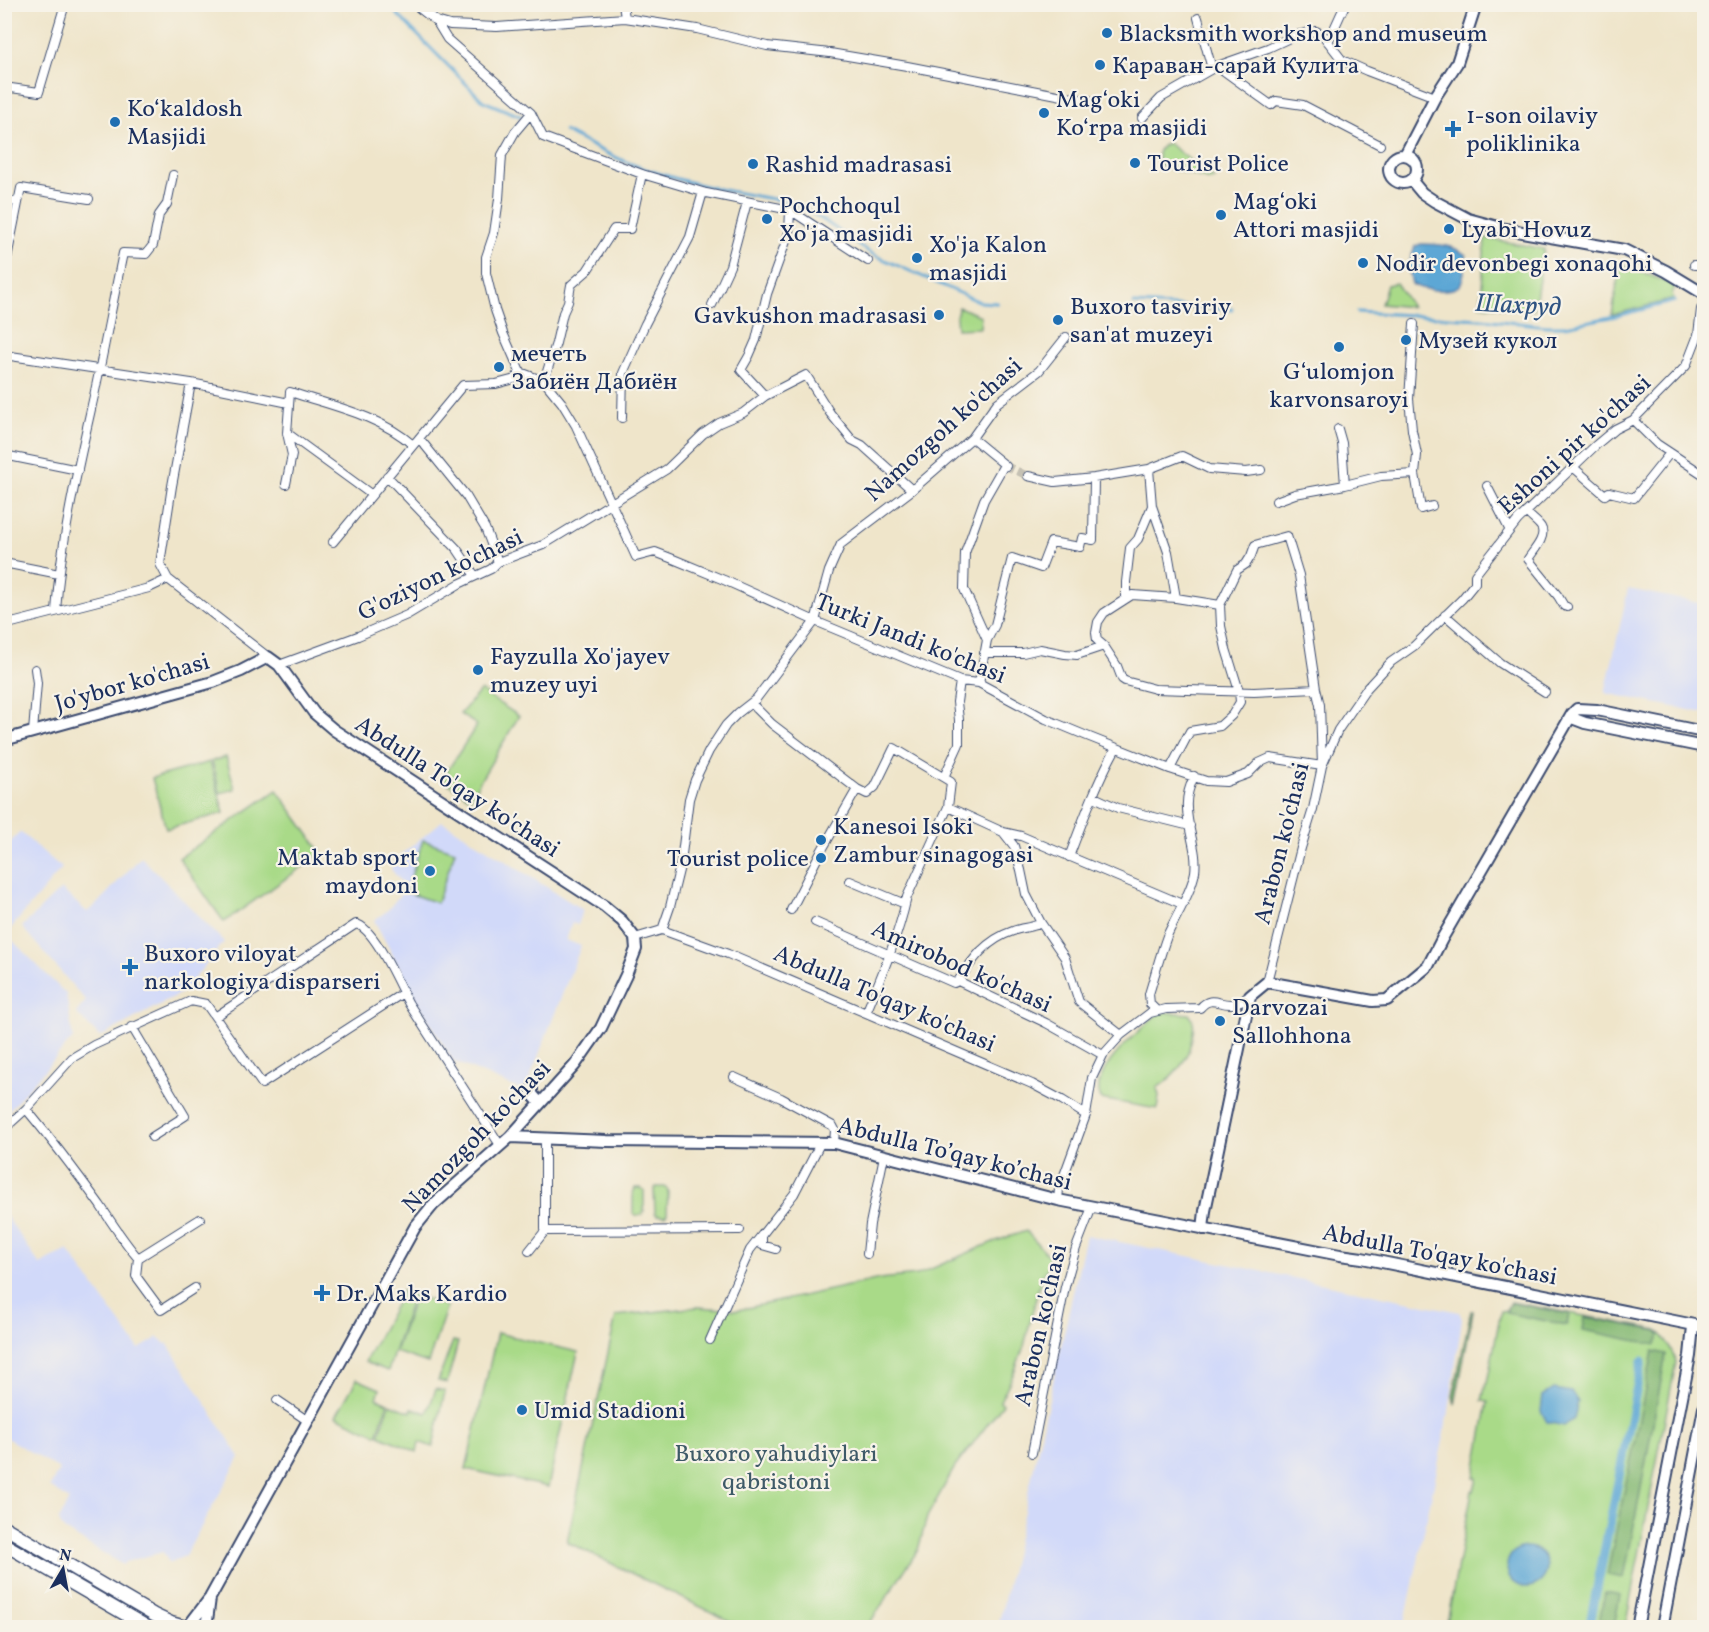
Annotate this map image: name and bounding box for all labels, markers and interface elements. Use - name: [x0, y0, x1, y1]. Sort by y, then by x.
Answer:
- place label: Blacksmith workshop and museum: [1119, 18, 1488, 52]
- marker: Blacksmith workshop and museum: [1100, 26, 1114, 40]
- place label: Караван-сарай Кулита: [1112, 50, 1360, 84]
- marker: Караван-сарай Кулита: [1093, 58, 1107, 72]
- place label: Magʻoki Koʻrpa masjidi: [1056, 84, 1207, 146]
- place label: Koʻkaldosh Masjidi: [127, 93, 243, 155]
- place label: 1-son oilaviy poliklinika: [1466, 100, 1598, 162]
- marker: Magʻoki Koʻrpa masjidi: [1037, 106, 1051, 120]
- marker: Koʻkaldosh Masjidi: [108, 115, 122, 129]
- marker: 1-son oilaviy poliklinika: [1444, 120, 1462, 138]
- place label: Tourist Police: [1147, 148, 1289, 182]
- place label: Rashid madrasasi: [765, 149, 952, 183]
- marker: Tourist Police: [1128, 156, 1142, 170]
- marker: Rashid madrasasi: [746, 157, 760, 171]
- place label: Magʻoki Attori masjidi: [1233, 186, 1379, 248]
- place label: Pochchoqul Xo'ja masjidi: [779, 190, 913, 252]
- marker: Magʻoki Attori masjidi: [1214, 208, 1228, 222]
- marker: Pochchoqul Xo'ja masjidi: [760, 212, 774, 226]
- place label: Lyabi Hovuz: [1461, 214, 1592, 248]
- marker: Lyabi Hovuz: [1442, 222, 1456, 236]
- place label: Xo'ja Kalon masjidi: [929, 229, 1047, 291]
- place label: Nodir devonbegi xonaqohi: [1375, 248, 1652, 282]
- marker: Xo'ja Kalon masjidi: [910, 251, 924, 265]
- marker: Nodir devonbegi xonaqohi: [1356, 256, 1370, 270]
- water label: Шахруд: [1474, 286, 1562, 326]
- place label: Buxoro tasviriy san'at muzeyi: [1070, 291, 1231, 353]
- place label: Gavkushon madrasasi: [694, 300, 927, 334]
- marker: Gavkushon madrasasi: [932, 308, 946, 322]
- marker: Buxoro tasviriy san'at muzeyi: [1051, 313, 1065, 327]
- place label: Музей кукол: [1418, 325, 1557, 359]
- marker: Музей кукол: [1399, 333, 1413, 347]
- place label: мечеть Забиён Дабиён: [511, 338, 677, 400]
- marker: Gʻulomjon karvonsaroyi: [1332, 340, 1346, 354]
- street label: Namozgoh ko'chasi: [858, 350, 1031, 511]
- place label: Gʻulomjon karvonsaroyi: [1269, 356, 1409, 418]
- marker: мечеть Забиён Дабиён: [492, 360, 506, 374]
- street label: Eshoni pir ko'chasi: [1491, 367, 1660, 524]
- street label: G'oziyon ko'chasi: [353, 521, 529, 631]
- street label: Turki Jandi ko'chasi: [810, 586, 1011, 694]
- place label: Fayzulla Xo'jayev muzey uyi: [490, 641, 670, 703]
- street label: Jo'ybor ko'chasi: [51, 646, 214, 722]
- marker: Fayzulla Xo'jayev muzey uyi: [471, 663, 485, 677]
- street label: Abdulla To'qay ko'chasi: [348, 708, 566, 867]
- street label: Arabon ko'chasi: [1246, 759, 1320, 928]
- place label: Kanesoi Isoki Zambur sinagogasi: [833, 811, 1033, 873]
- marker: Kanesoi Isoki Zambur sinagogasi: [814, 833, 828, 847]
- place label: Maktab sport maydoni: [277, 842, 418, 904]
- place label: Tourist police: [667, 843, 809, 877]
- marker: Tourist police: [814, 851, 828, 865]
- marker: Maktab sport maydoni: [423, 864, 437, 878]
- street label: Amirobod ko'chasi: [866, 913, 1057, 1023]
- place label: Buxoro viloyat narkologiya disparseri: [144, 938, 380, 1000]
- street label: Abdulla To'qay ko'chasi: [768, 938, 1001, 1062]
- marker: Buxoro viloyat narkologiya disparseri: [121, 958, 139, 976]
- place label: Darvozai Sallohhona: [1232, 992, 1352, 1054]
- marker: Darvozai Sallohhona: [1213, 1014, 1227, 1028]
- street label: Namozgoh ko'chasi: [395, 1053, 560, 1222]
- street label: Abdulla To’qay ko’chasi: [834, 1109, 1075, 1201]
- street label: Abdulla To'qay ko'chasi: [1319, 1217, 1560, 1295]
- street label: Arabon ko'chasi: [1007, 1241, 1077, 1410]
- place label: Dr. Maks Kardio: [336, 1278, 507, 1312]
- marker: Dr. Maks Kardio: [313, 1284, 331, 1302]
- place label: Umid Stadioni: [534, 1395, 686, 1429]
- marker: Umid Stadioni: [515, 1403, 529, 1417]
- park label: Buxoro yahudiylari qabristoni: [674, 1438, 878, 1500]
- north arrow: [33, 1539, 93, 1599]
- text: N: [58, 1544, 73, 1568]

